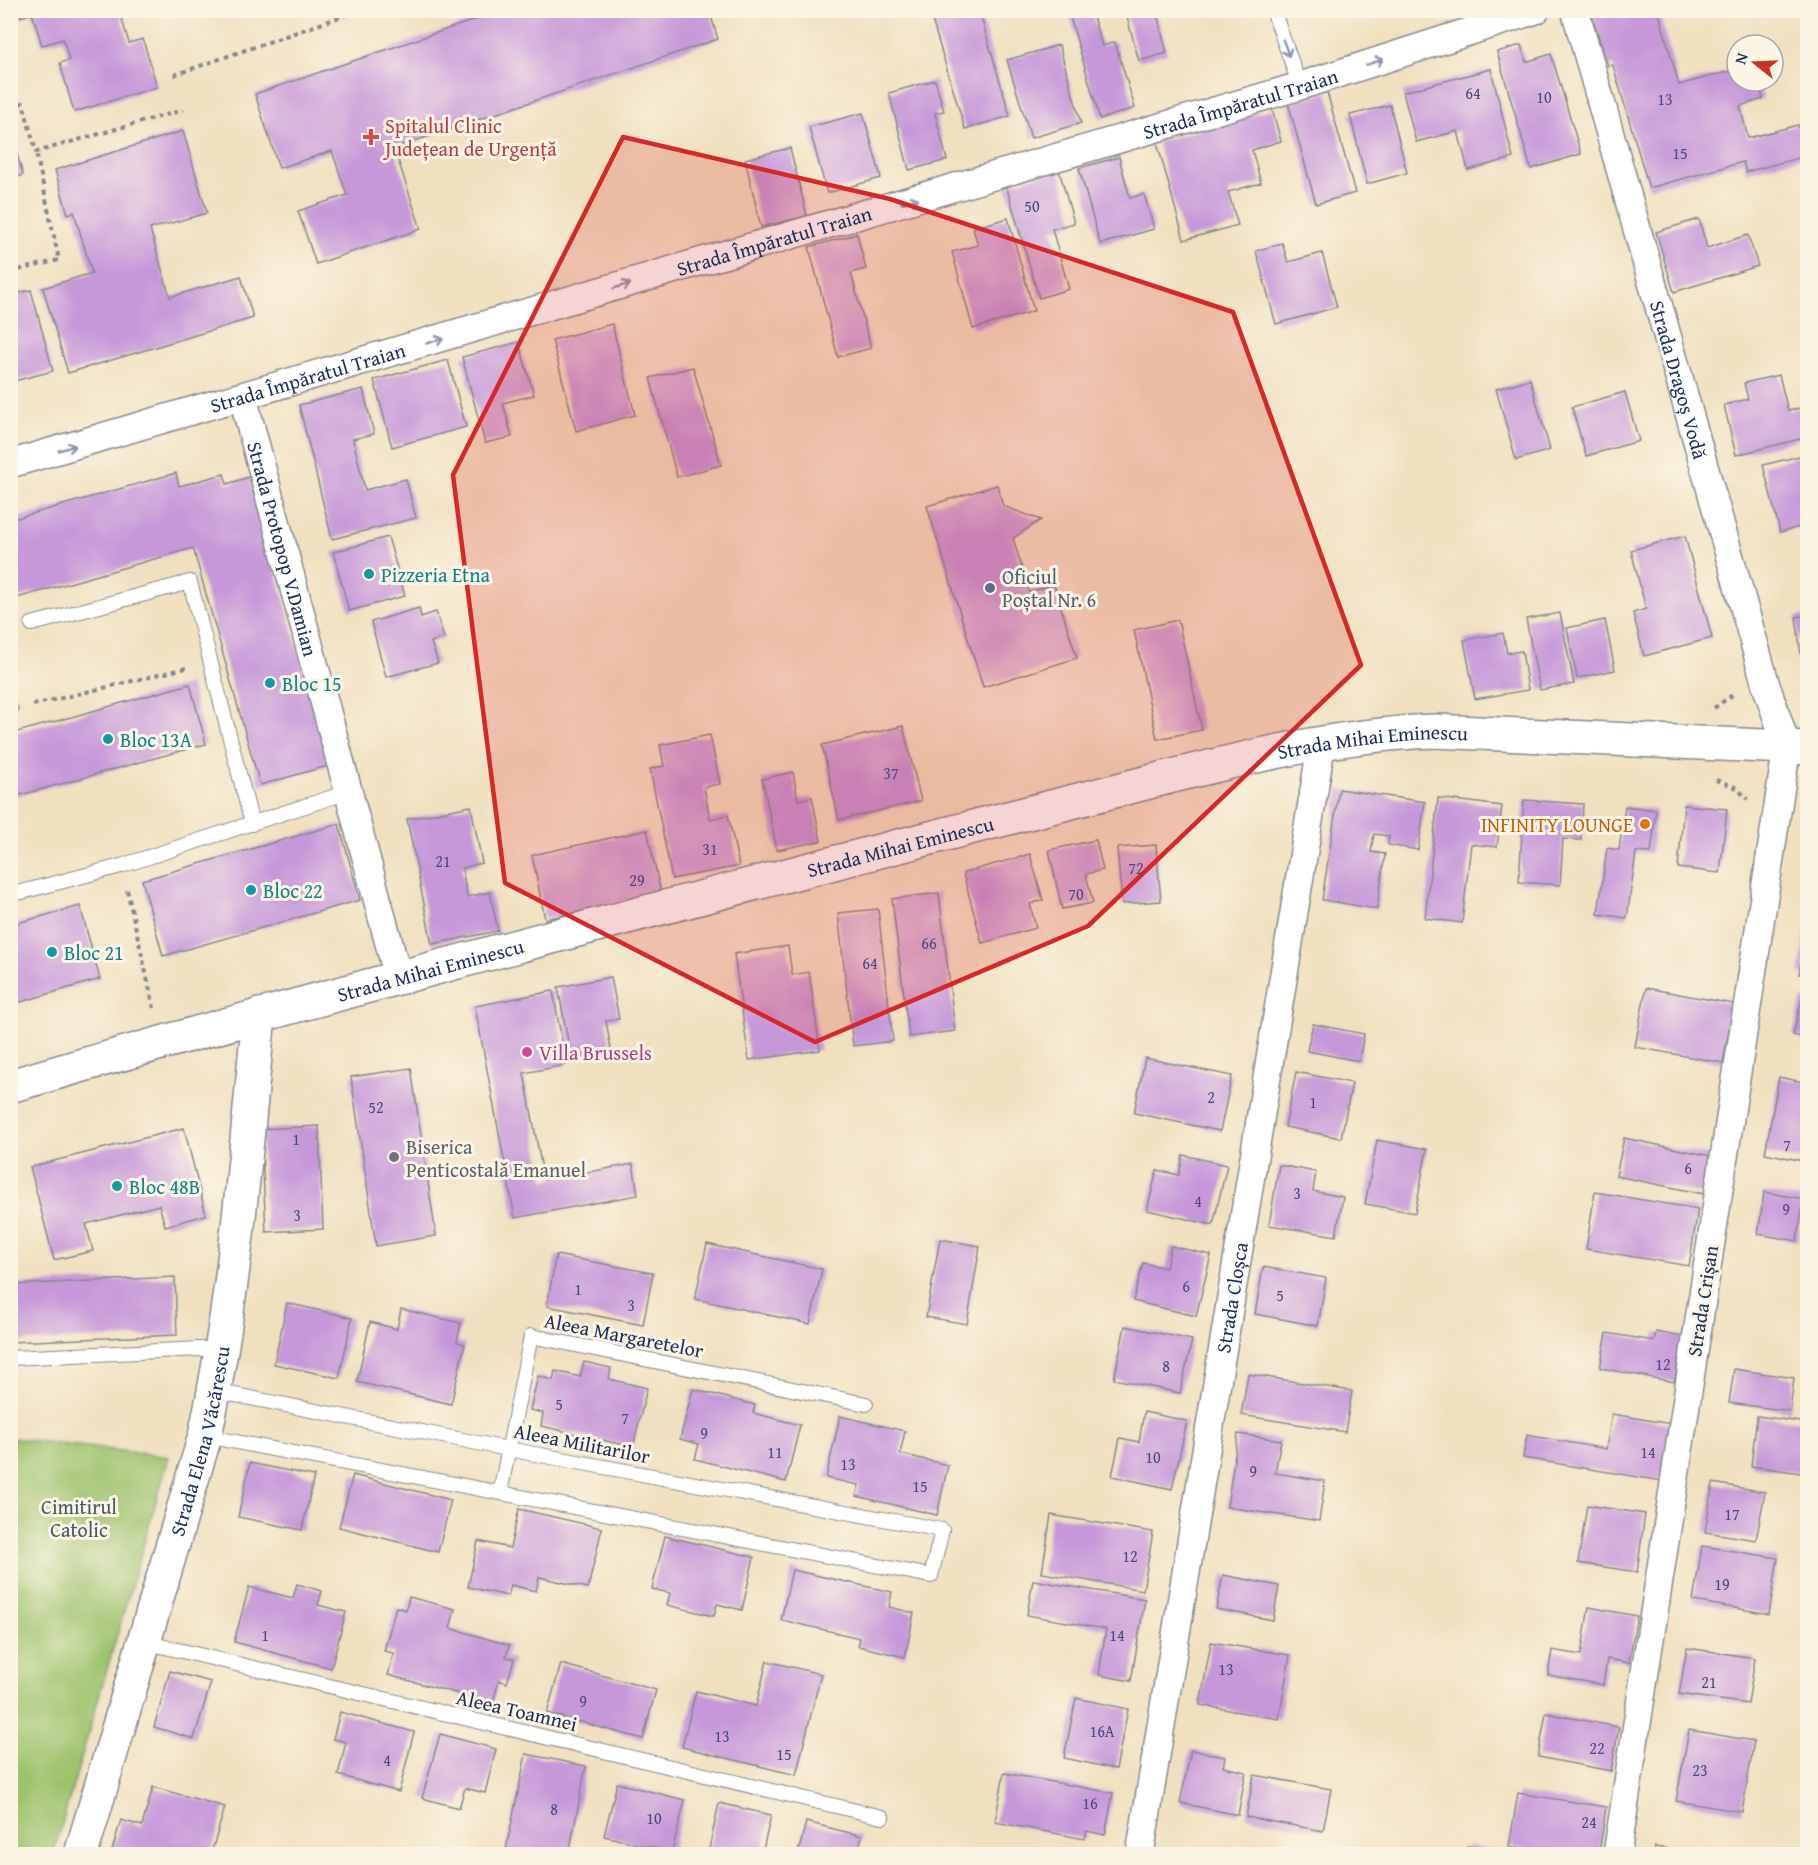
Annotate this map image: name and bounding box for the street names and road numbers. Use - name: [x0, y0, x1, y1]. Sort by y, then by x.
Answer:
- street label: Strada Împăratul Traian: [1139, 60, 1341, 146]
- street label: Strada Împăratul Traian: [673, 198, 875, 282]
- street label: Strada Dragoș Vodă: [1643, 297, 1716, 463]
- street label: Strada Împăratul Traian: [206, 335, 409, 419]
- street label: Strada Protopop V.Damian: [241, 438, 326, 659]
- street label: Strada Mihai Eminescu: [1275, 716, 1469, 766]
- street label: Strada Mihai Eminescu: [804, 808, 997, 884]
- street label: Strada Mihai Eminescu: [334, 930, 527, 1008]
- street label: Strada Cloșca: [1208, 1239, 1254, 1355]
- street label: Strada Crișan: [1679, 1243, 1725, 1359]
- street label: Aleea Margaretelor: [542, 1305, 706, 1365]
- street label: Strada Elena Văcărescu: [162, 1344, 236, 1539]
- street label: Aleea Militarilor: [511, 1416, 653, 1470]
- street label: Aleea Toamnei: [454, 1682, 581, 1738]

